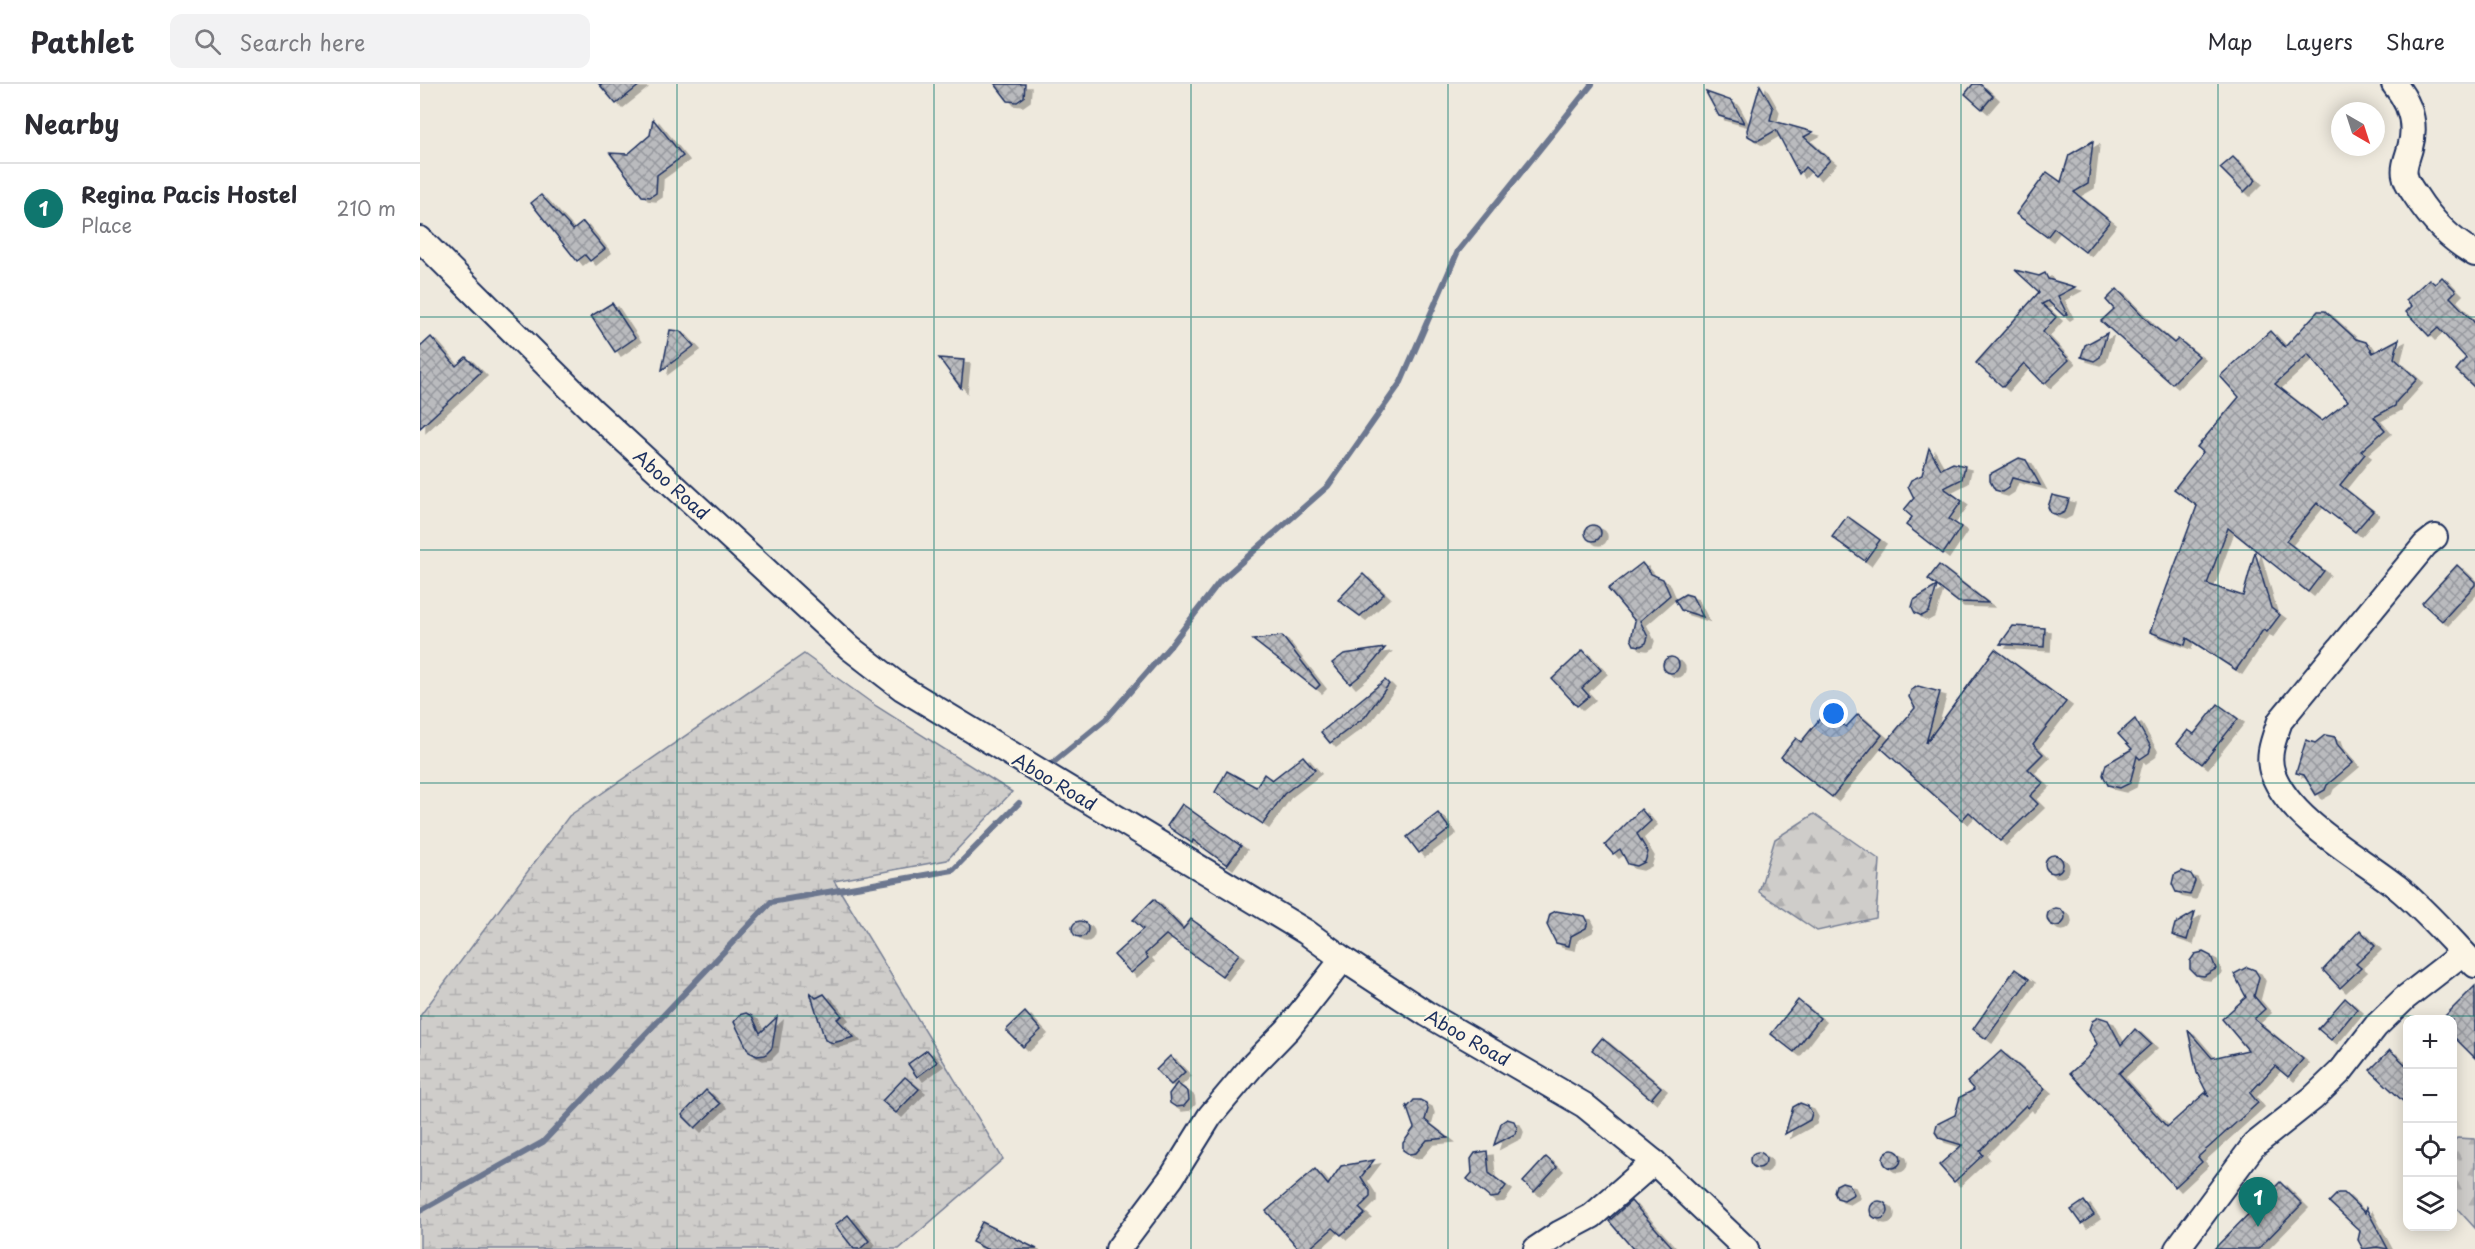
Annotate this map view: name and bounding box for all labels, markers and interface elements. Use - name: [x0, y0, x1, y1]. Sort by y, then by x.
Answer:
- search box: [170, 14, 590, 68]
- text: Pathlet: [30, 20, 134, 63]
- icon: search: [191, 25, 224, 58]
- text: Search here: [239, 25, 365, 58]
- text: Map: [2208, 25, 2252, 57]
- text: Layers: [2285, 25, 2353, 57]
- text: Share: [2386, 25, 2445, 57]
- north arrow: [2331, 102, 2385, 156]
- text: Nearby: [24, 104, 119, 143]
- text: Regina Pacis Hostel: [81, 177, 297, 210]
- text: 1: [39, 193, 48, 223]
- text: 210 m: [337, 193, 396, 223]
- text: Place: [81, 210, 132, 240]
- street label: Aboo Road: [628, 442, 716, 526]
- your location: [1819, 699, 1848, 728]
- street label: Aboo Road: [1008, 745, 1102, 817]
- street label: Aboo Road: [1421, 1002, 1515, 1072]
- map controls: [2403, 1015, 2457, 1231]
- button: +: [2403, 1015, 2457, 1069]
- button: −: [2403, 1069, 2457, 1123]
- button: locate: [2403, 1123, 2457, 1177]
- button: layers: [2403, 1177, 2457, 1231]
- pin: 1: [2238, 1178, 2278, 1227]

